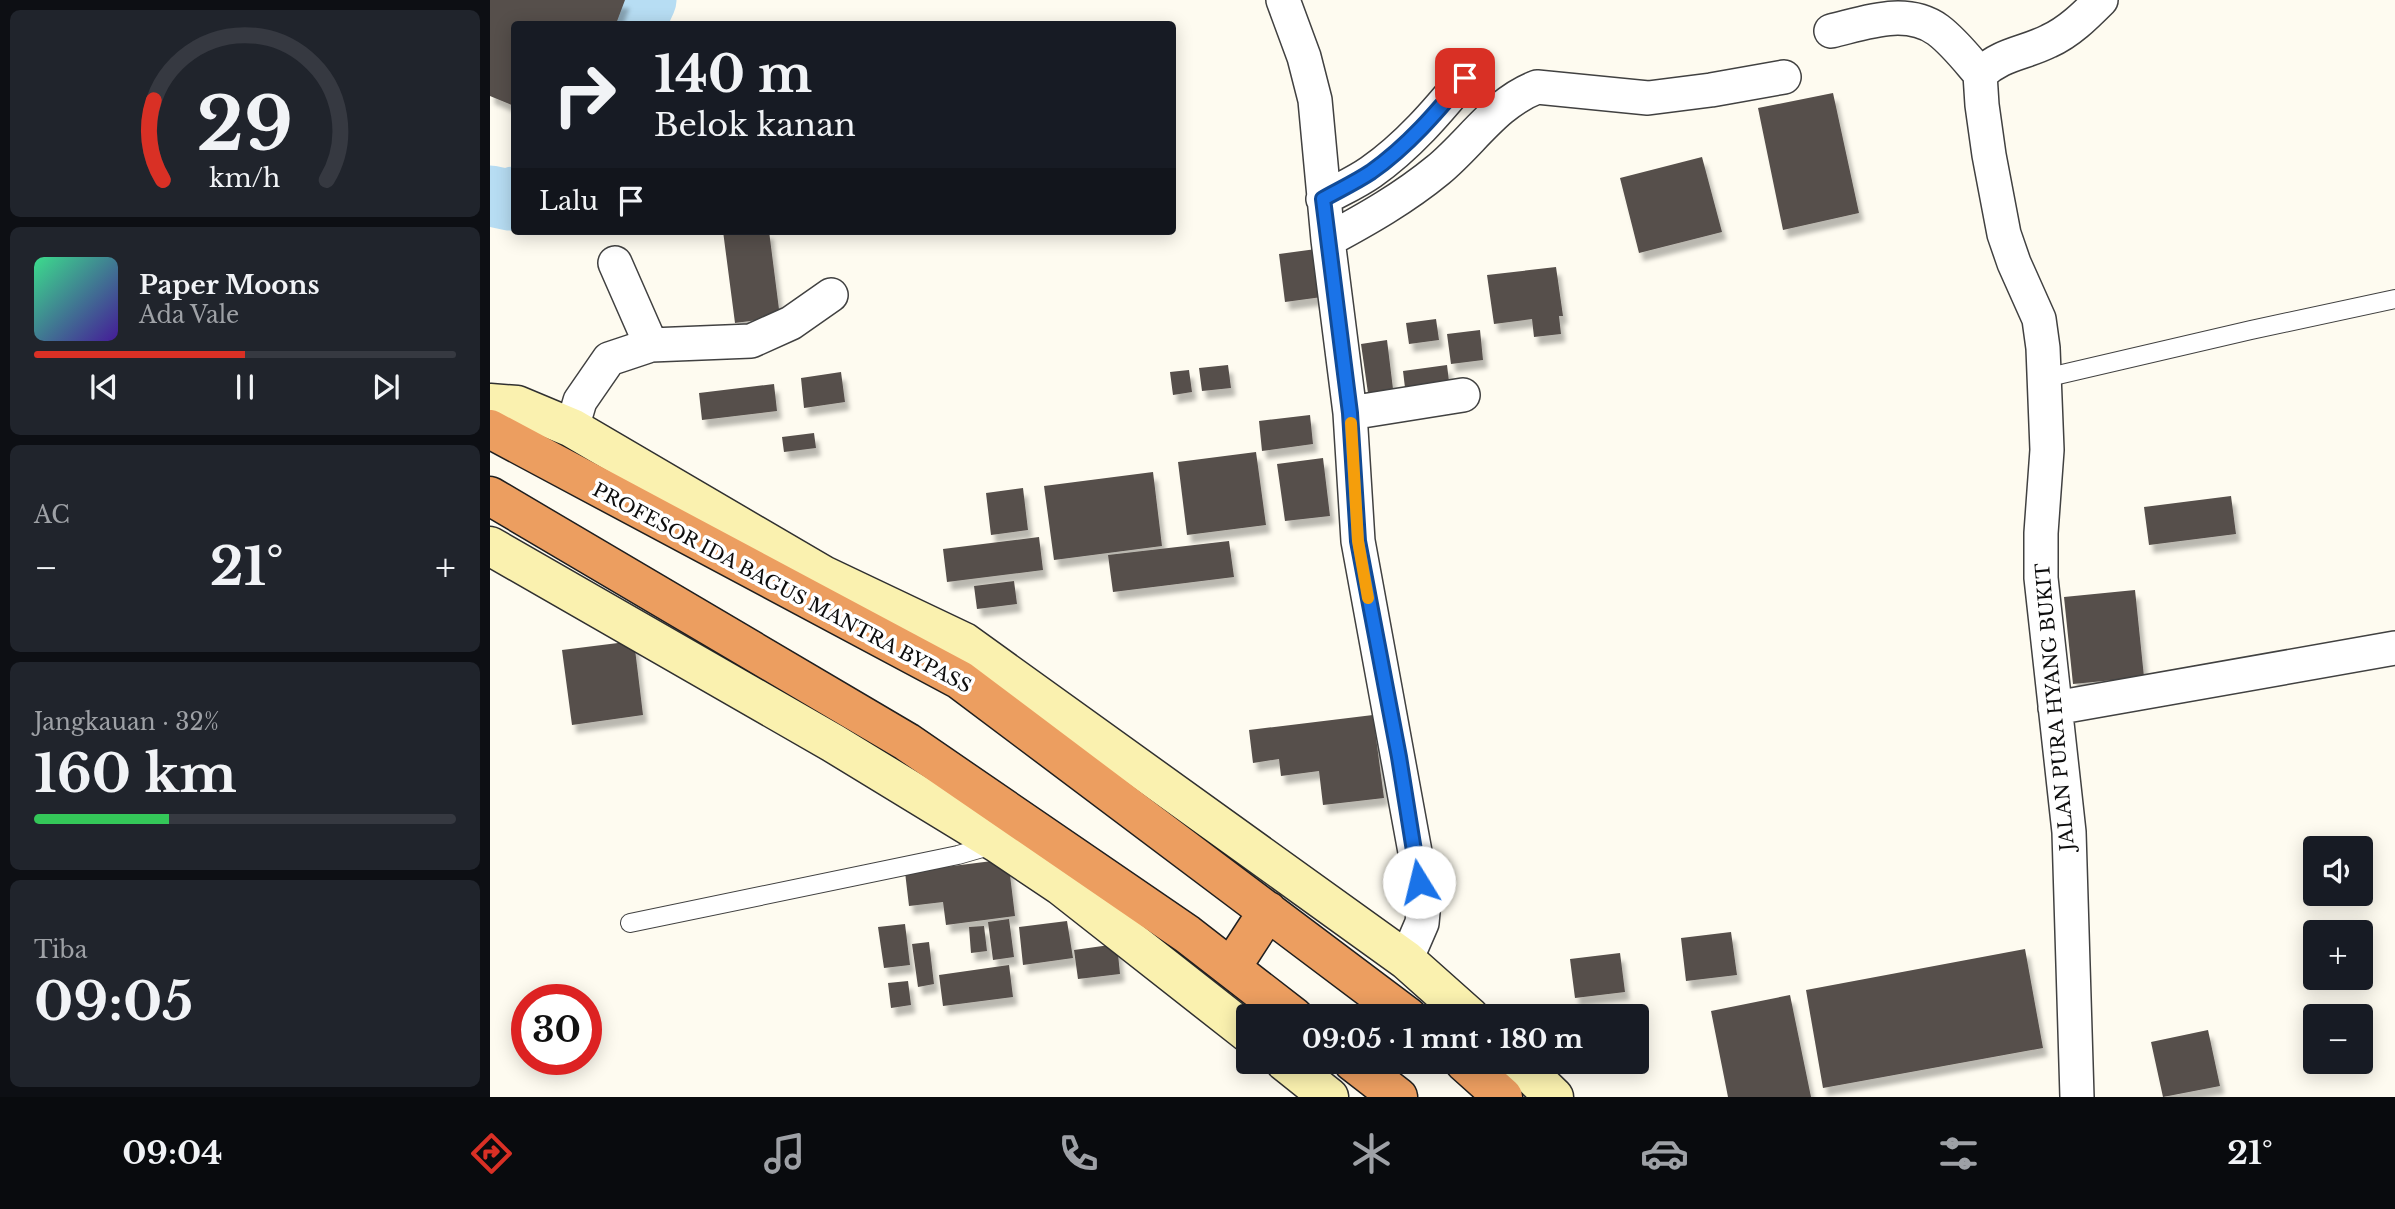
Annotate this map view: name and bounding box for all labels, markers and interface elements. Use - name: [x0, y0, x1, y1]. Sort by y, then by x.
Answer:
- text: 140 m: [654, 44, 812, 105]
- pin: [1435, 48, 1495, 108]
- icon: right: [539, 49, 630, 140]
- icon: arrive: [1446, 59, 1484, 97]
- text: 29: [197, 79, 293, 170]
- text: Belok kanan: [654, 105, 856, 145]
- text: km/h: [210, 163, 280, 194]
- icon: arrive: [612, 182, 650, 220]
- text: Lalu: [539, 185, 598, 217]
- text: Paper Moons: [139, 269, 320, 301]
- text: Ada Vale: [139, 301, 239, 329]
- icon: previous: [85, 368, 123, 406]
- icon: pause: [226, 368, 264, 406]
- icon: next: [367, 368, 405, 406]
- street label: PROFESOR IDA BAGUS MANTRA BYPASS: [589, 478, 975, 698]
- text: AC: [34, 501, 70, 529]
- text: 21°: [210, 535, 284, 599]
- text: −: [34, 544, 58, 591]
- text: +: [435, 544, 456, 591]
- street label: JALAN PURA HYANG BUKIT: [2031, 562, 2079, 855]
- text: Jangkauan · 32%: [34, 708, 219, 736]
- text: 160 km: [34, 742, 237, 806]
- map controls: [2303, 836, 2373, 1074]
- button: sound: [2303, 836, 2373, 906]
- position arrow: [1382, 845, 1456, 919]
- button: +: [2303, 920, 2373, 990]
- text: Tiba: [34, 936, 87, 964]
- text: 09:05: [34, 970, 193, 1034]
- speed limit sign: 30: [511, 984, 602, 1075]
- button: −: [2303, 1004, 2373, 1074]
- text: 09:05 · 1 mnt · 180 m: [1302, 1023, 1583, 1055]
- icon: directions: [467, 1129, 516, 1178]
- icon: music: [760, 1129, 809, 1178]
- icon: phone: [1054, 1129, 1103, 1178]
- icon: climate: [1347, 1129, 1396, 1178]
- icon: car: [1640, 1129, 1689, 1178]
- icon: filters: [1934, 1129, 1983, 1178]
- text: 09:04: [122, 1133, 222, 1173]
- text: 21°: [2227, 1133, 2273, 1173]

